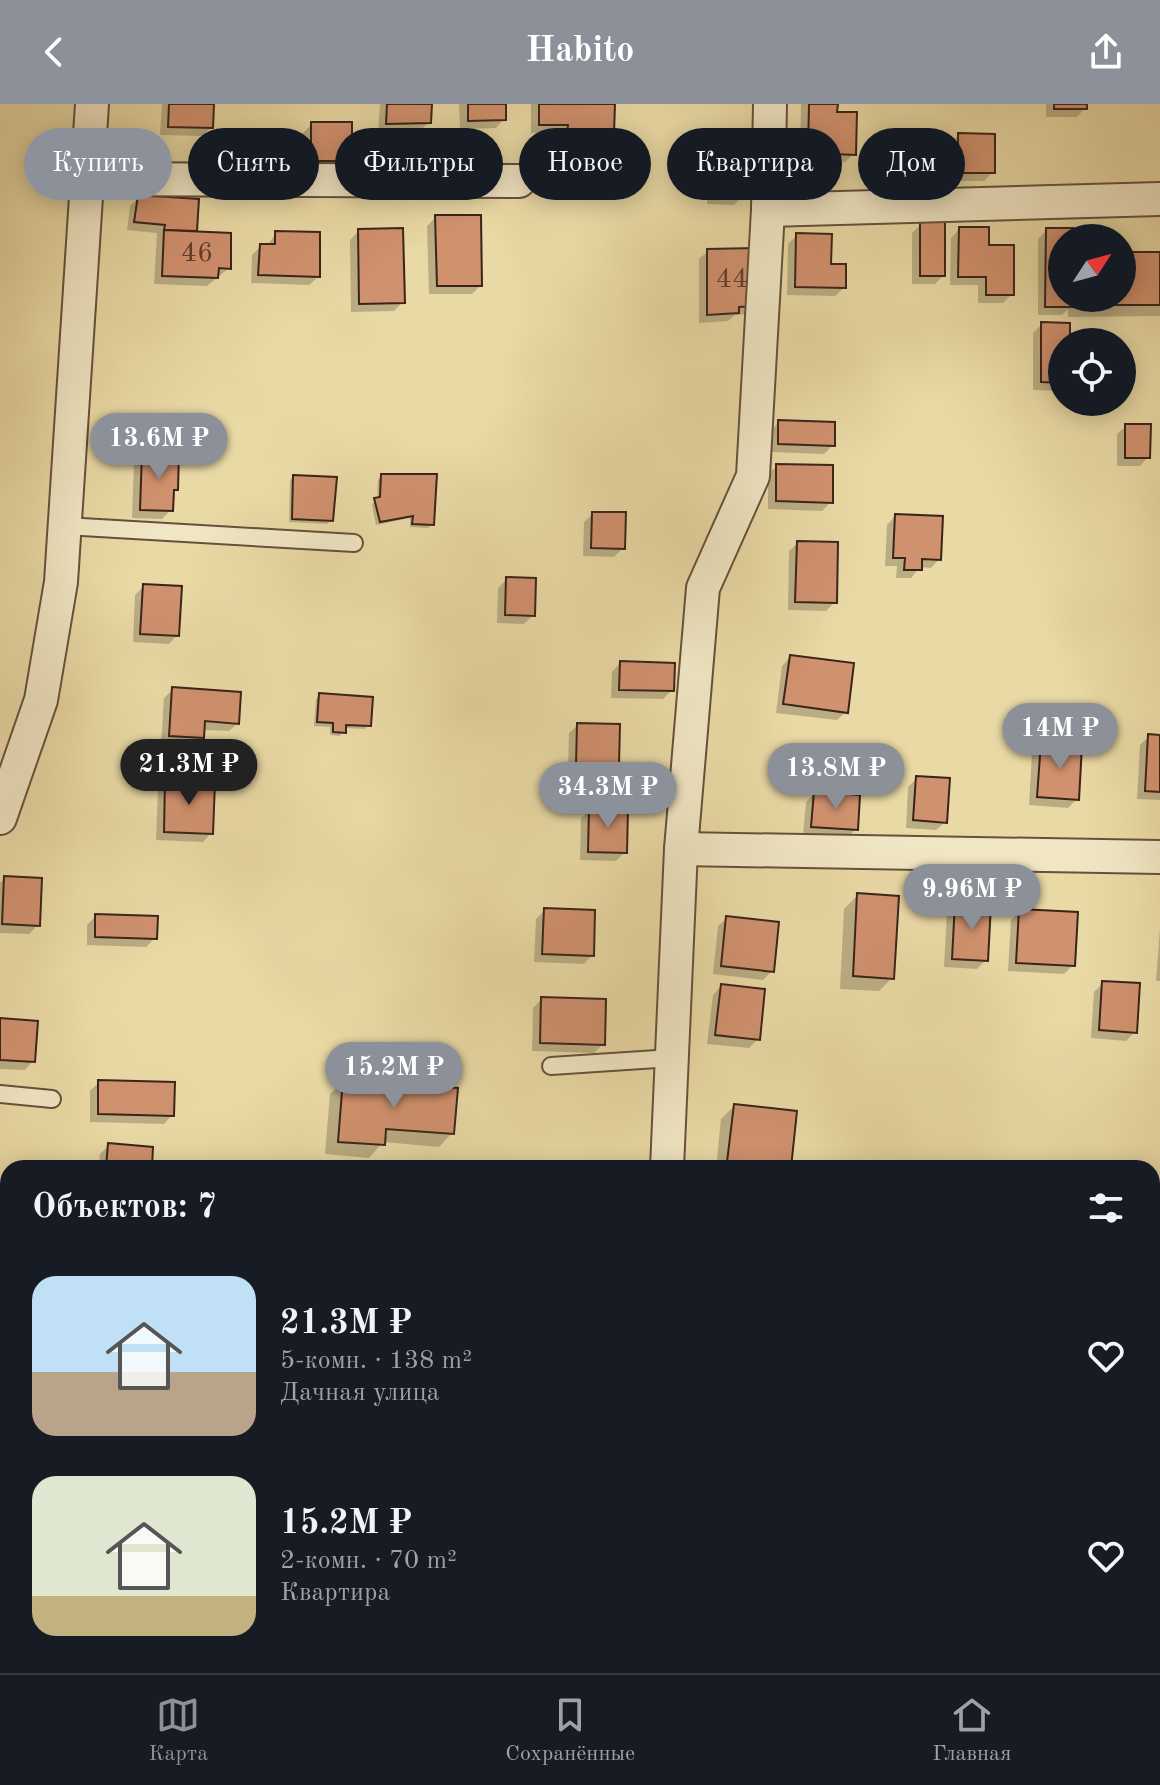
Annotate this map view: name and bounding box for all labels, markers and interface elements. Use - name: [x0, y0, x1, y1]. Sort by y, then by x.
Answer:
- icon: back: [32, 30, 76, 74]
- icon: share: [1084, 30, 1128, 74]
- text: Habito: [526, 34, 634, 70]
- chip: Купить: [24, 128, 172, 200]
- chip: Снять: [188, 128, 319, 200]
- chip: Фильтры: [335, 128, 503, 200]
- chip: Новое: [519, 128, 651, 200]
- chip: Квартира: [667, 128, 842, 200]
- chip: Дом: [858, 128, 965, 200]
- north arrow: [1048, 224, 1136, 312]
- map controls: [1048, 224, 1136, 416]
- house number: 46: [181, 240, 213, 268]
- house number: 44: [716, 266, 748, 294]
- button: locate: [1048, 328, 1136, 416]
- pin: 13.6M ₽: [85, 413, 233, 481]
- text: 13.6M ₽: [108, 426, 210, 452]
- pin: 14M ₽: [1004, 703, 1116, 771]
- text: 14M ₽: [1021, 716, 1099, 742]
- pin: 21.3M ₽: [115, 739, 263, 807]
- pin: 13.8M ₽: [762, 743, 910, 811]
- text: 21.3M ₽: [138, 752, 240, 778]
- text: 13.8M ₽: [785, 756, 887, 782]
- pin: 34.3M ₽: [534, 762, 682, 830]
- text: 34.3M ₽: [557, 775, 659, 801]
- pin: 9.96M ₽: [898, 864, 1046, 932]
- text: 9.96M ₽: [921, 877, 1023, 903]
- pin: 15.2M ₽: [320, 1042, 468, 1110]
- text: 15.2M ₽: [343, 1055, 445, 1081]
- icon: filters: [1084, 1186, 1128, 1230]
- text: Объектов: 7: [32, 1191, 217, 1225]
- text: 21.3M ₽: [280, 1307, 412, 1341]
- icon: home: [96, 1308, 192, 1404]
- icon: heart: [1084, 1334, 1128, 1378]
- text: 5-комн. · 138 m²: [280, 1348, 472, 1374]
- text: Дачная улица: [280, 1380, 439, 1406]
- text: 15.2M ₽: [280, 1507, 412, 1541]
- icon: home: [96, 1508, 192, 1604]
- icon: heart: [1084, 1534, 1128, 1578]
- text: 2-комн. · 70 m²: [280, 1548, 457, 1574]
- text: Квартира: [280, 1580, 390, 1606]
- tab: Карта: [149, 1693, 208, 1768]
- tab: Сохранённые: [505, 1693, 635, 1768]
- tab: Главная: [932, 1693, 1011, 1768]

